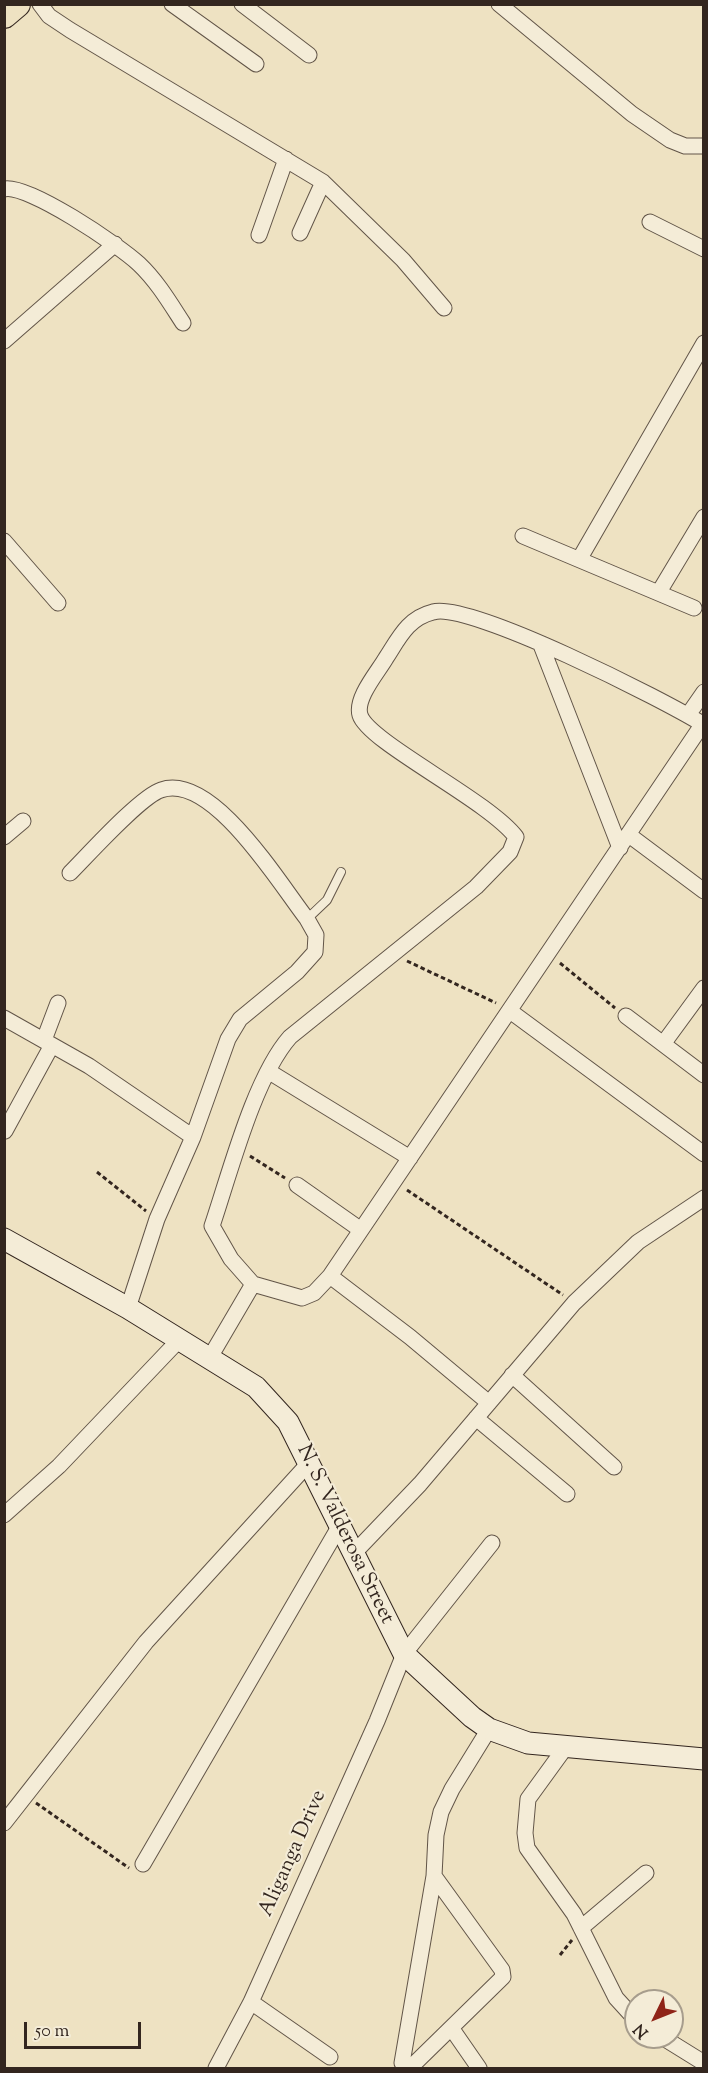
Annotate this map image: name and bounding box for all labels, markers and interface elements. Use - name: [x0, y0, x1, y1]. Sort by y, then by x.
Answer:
- street label: N. S. Valderosa Street: [290, 1441, 398, 1629]
- street label: Aliganga Drive: [255, 1787, 333, 1921]
- north arrow: [624, 1989, 684, 2049]
- scale bar: [27, 2010, 144, 2048]
- text: N: [629, 2018, 655, 2043]
- text: 50 m: [35, 2019, 69, 2045]

